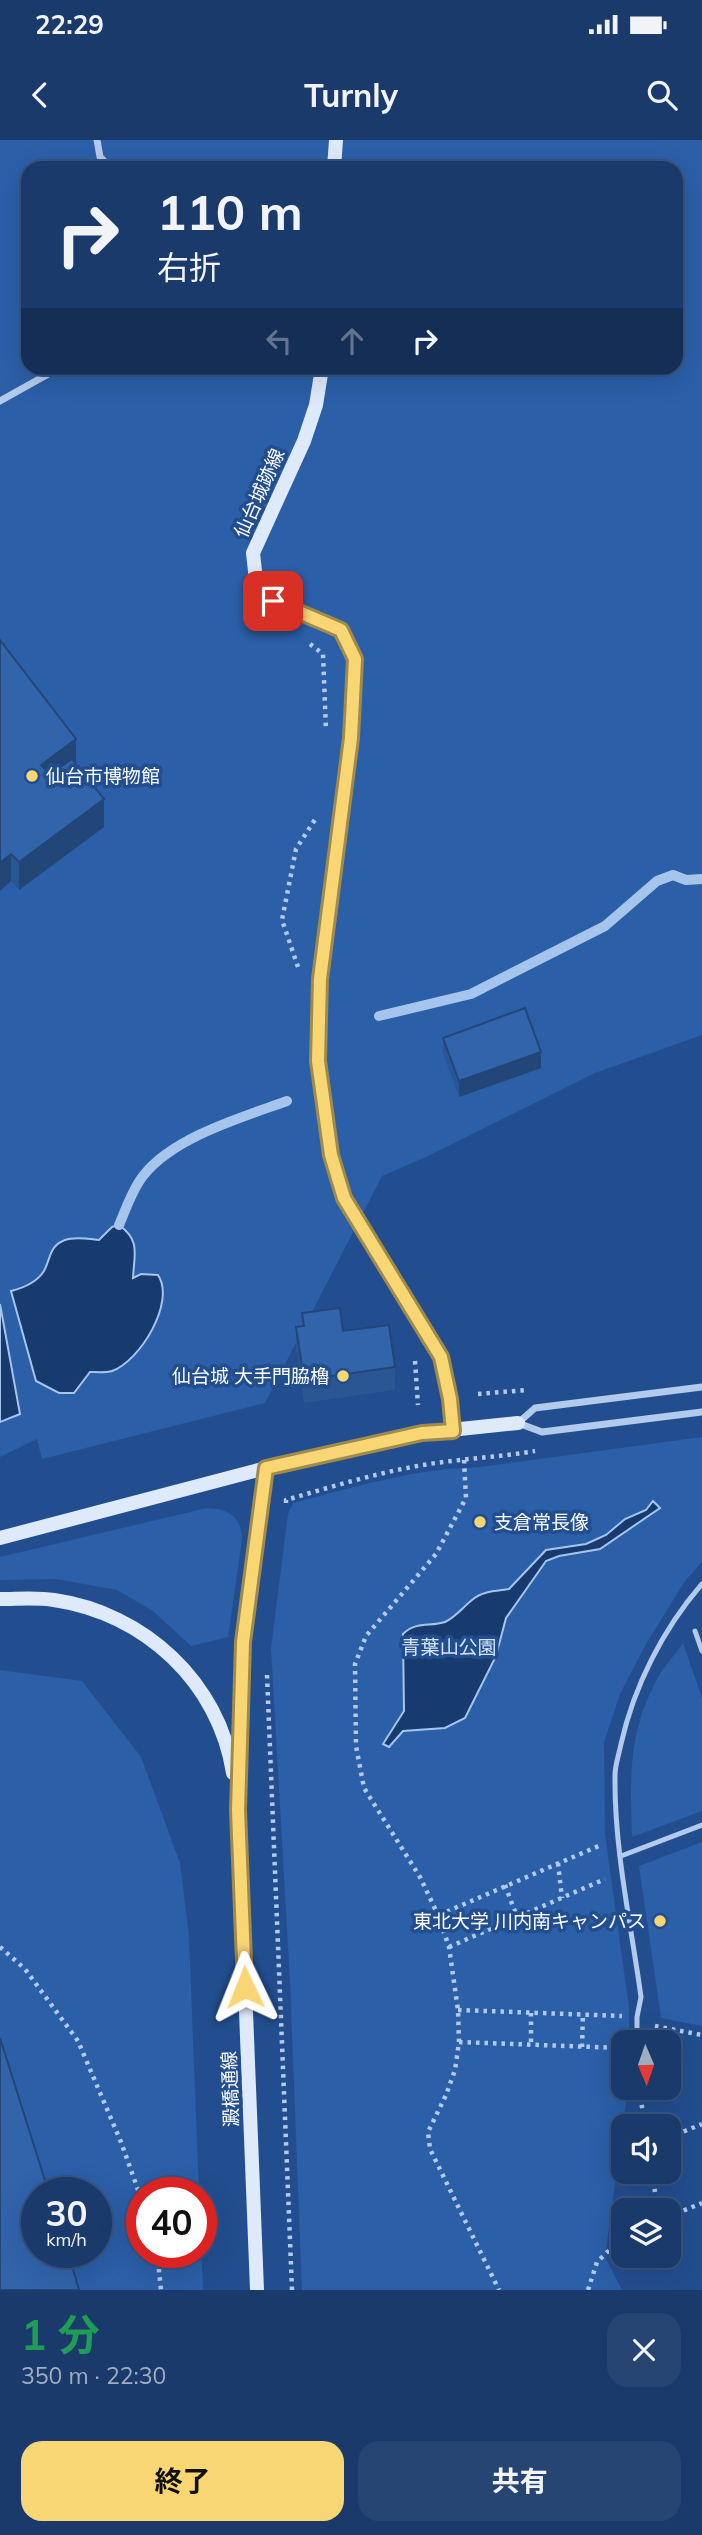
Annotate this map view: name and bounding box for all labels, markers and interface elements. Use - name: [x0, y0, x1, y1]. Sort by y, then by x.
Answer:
- text: 22:29: [35, 8, 104, 41]
- text: Turnly: [304, 75, 398, 115]
- icon: back: [21, 76, 59, 114]
- icon: search: [643, 76, 681, 114]
- text: 110 m: [157, 181, 303, 242]
- icon: right: [42, 189, 133, 280]
- text: 右折: [157, 247, 221, 287]
- icon: left: [260, 322, 298, 360]
- icon: ahead: [333, 322, 371, 360]
- icon: right: [406, 322, 444, 360]
- street label: 仙台城跡線: [229, 445, 289, 541]
- pin: [243, 571, 303, 631]
- icon: arrive: [254, 582, 292, 620]
- place label: 仙台市博物館: [46, 764, 160, 788]
- marker: 仙台市博物館: [24, 768, 40, 784]
- place label: 仙台城 大手門脇櫓: [172, 1364, 329, 1388]
- marker: 仙台城 大手門脇櫓: [335, 1368, 351, 1384]
- place label: 支倉常長像: [494, 1510, 589, 1534]
- marker: 支倉常長像: [472, 1514, 488, 1530]
- park label: 青葉山公園: [401, 1635, 497, 1659]
- place label: 東北大学 川内南キャンパス: [413, 1909, 646, 1933]
- marker: 東北大学 川内南キャンパス: [652, 1913, 668, 1929]
- position arrow: [208, 1950, 282, 2024]
- north arrow: [611, 2030, 681, 2100]
- map controls: [611, 2030, 681, 2268]
- street label: 澱橋通線: [217, 2051, 243, 2127]
- button: sound: [611, 2114, 681, 2184]
- speed limit sign: 40: [126, 2177, 217, 2268]
- text: 30: [45, 2191, 88, 2235]
- button: layers: [611, 2198, 681, 2268]
- text: km/h: [46, 2228, 87, 2251]
- text: 1 分: [21, 2308, 100, 2361]
- button: close: [607, 2313, 681, 2387]
- text: 350 m · 22:30: [21, 2361, 166, 2390]
- button: 終了: [21, 2441, 344, 2521]
- button: 共有: [358, 2441, 681, 2521]

